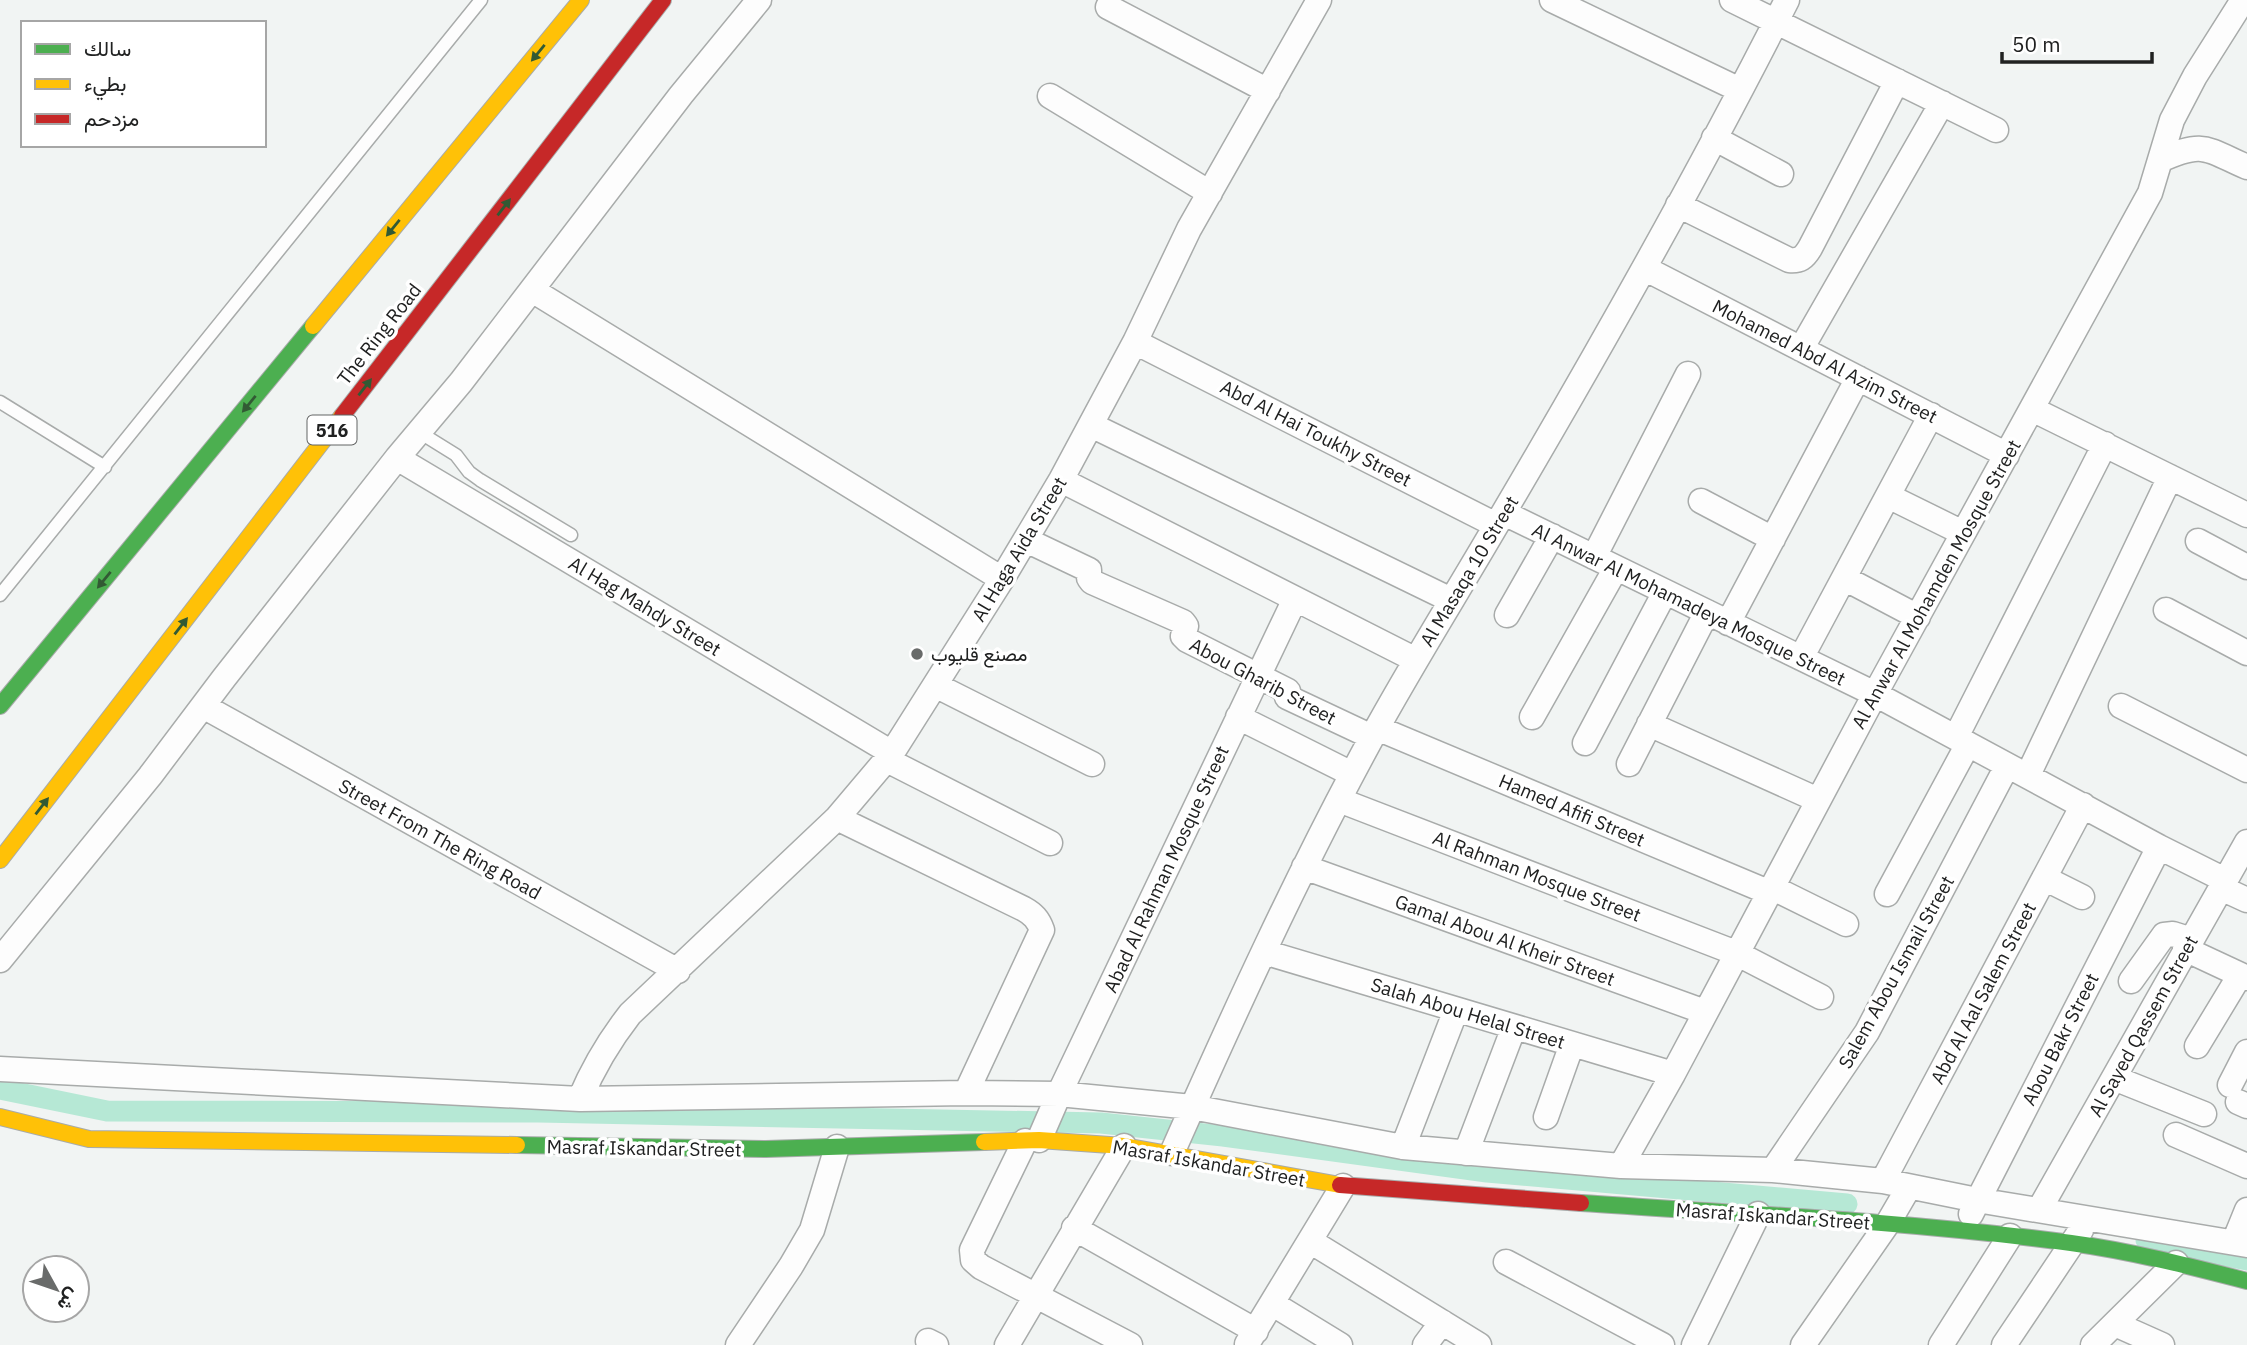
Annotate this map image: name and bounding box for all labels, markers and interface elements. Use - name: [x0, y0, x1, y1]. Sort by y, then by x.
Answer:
- legend: [21, 21, 266, 147]
- scale bar: [2002, 21, 2152, 65]
- text: 50 m: [2012, 30, 2061, 58]
- text: سالك: [84, 34, 131, 62]
- one-way arrow: [531, 44, 546, 61]
- text: بطيء: [84, 69, 127, 101]
- text: مزدحم: [84, 104, 139, 133]
- one-way arrow: [496, 199, 511, 217]
- one-way arrow: [386, 220, 401, 237]
- street label: The Ring Road: [332, 278, 426, 390]
- street label: Mohamed Abd Al Azim Street: [1709, 294, 1941, 428]
- street label: Abd Al Hai Toukhy Street: [1216, 374, 1416, 492]
- one-way arrow: [357, 379, 372, 397]
- one-way arrow: [241, 395, 256, 413]
- road number: 516: [308, 416, 356, 444]
- street label: Al Anwar Al Mohamden Mosque Street: [1846, 435, 2026, 733]
- street label: Al Haga Aida Street: [966, 472, 1072, 626]
- street label: Al Masaqa 10 Street: [1414, 491, 1524, 651]
- street label: Al Anwar Al Mohamadeya Mosque Street: [1528, 517, 1850, 691]
- street label: Al Hag Mahdy Street: [565, 551, 725, 661]
- one-way arrow: [97, 571, 112, 588]
- one-way arrow: [173, 617, 188, 635]
- street label: Abou Gharib Street: [1186, 632, 1340, 730]
- place label: مصنع قليوب: [931, 642, 1027, 668]
- marker: مصنع قليوب: [909, 646, 925, 662]
- street label: Abad Al Rahman Mosque Street: [1098, 742, 1234, 996]
- street label: Hamed Afifi Street: [1495, 768, 1649, 852]
- street label: Street From The Ring Road: [335, 773, 545, 905]
- one-way arrow: [34, 797, 48, 815]
- street label: Al Rahman Mosque Street: [1430, 825, 1644, 927]
- street label: Salem Abou Ismail Street: [1833, 871, 1959, 1073]
- street label: Gamal Abou Al Kheir Street: [1392, 889, 1618, 991]
- street label: Abd Al Aal Salem Street: [1925, 898, 2041, 1088]
- street label: Al Sayed Qassem Street: [2083, 931, 2203, 1121]
- street label: Abou Bakr Street: [2016, 969, 2104, 1109]
- street label: Salah Abou Helal Street: [1368, 972, 1568, 1054]
- street label: Masraf Iskandar Street: [546, 1134, 742, 1162]
- street label: Masraf Iskandar Street: [1111, 1134, 1307, 1192]
- street label: Masraf Iskandar Street: [1675, 1197, 1871, 1235]
- north arrow: [21, 1254, 91, 1324]
- text: ش: [52, 1283, 86, 1317]

